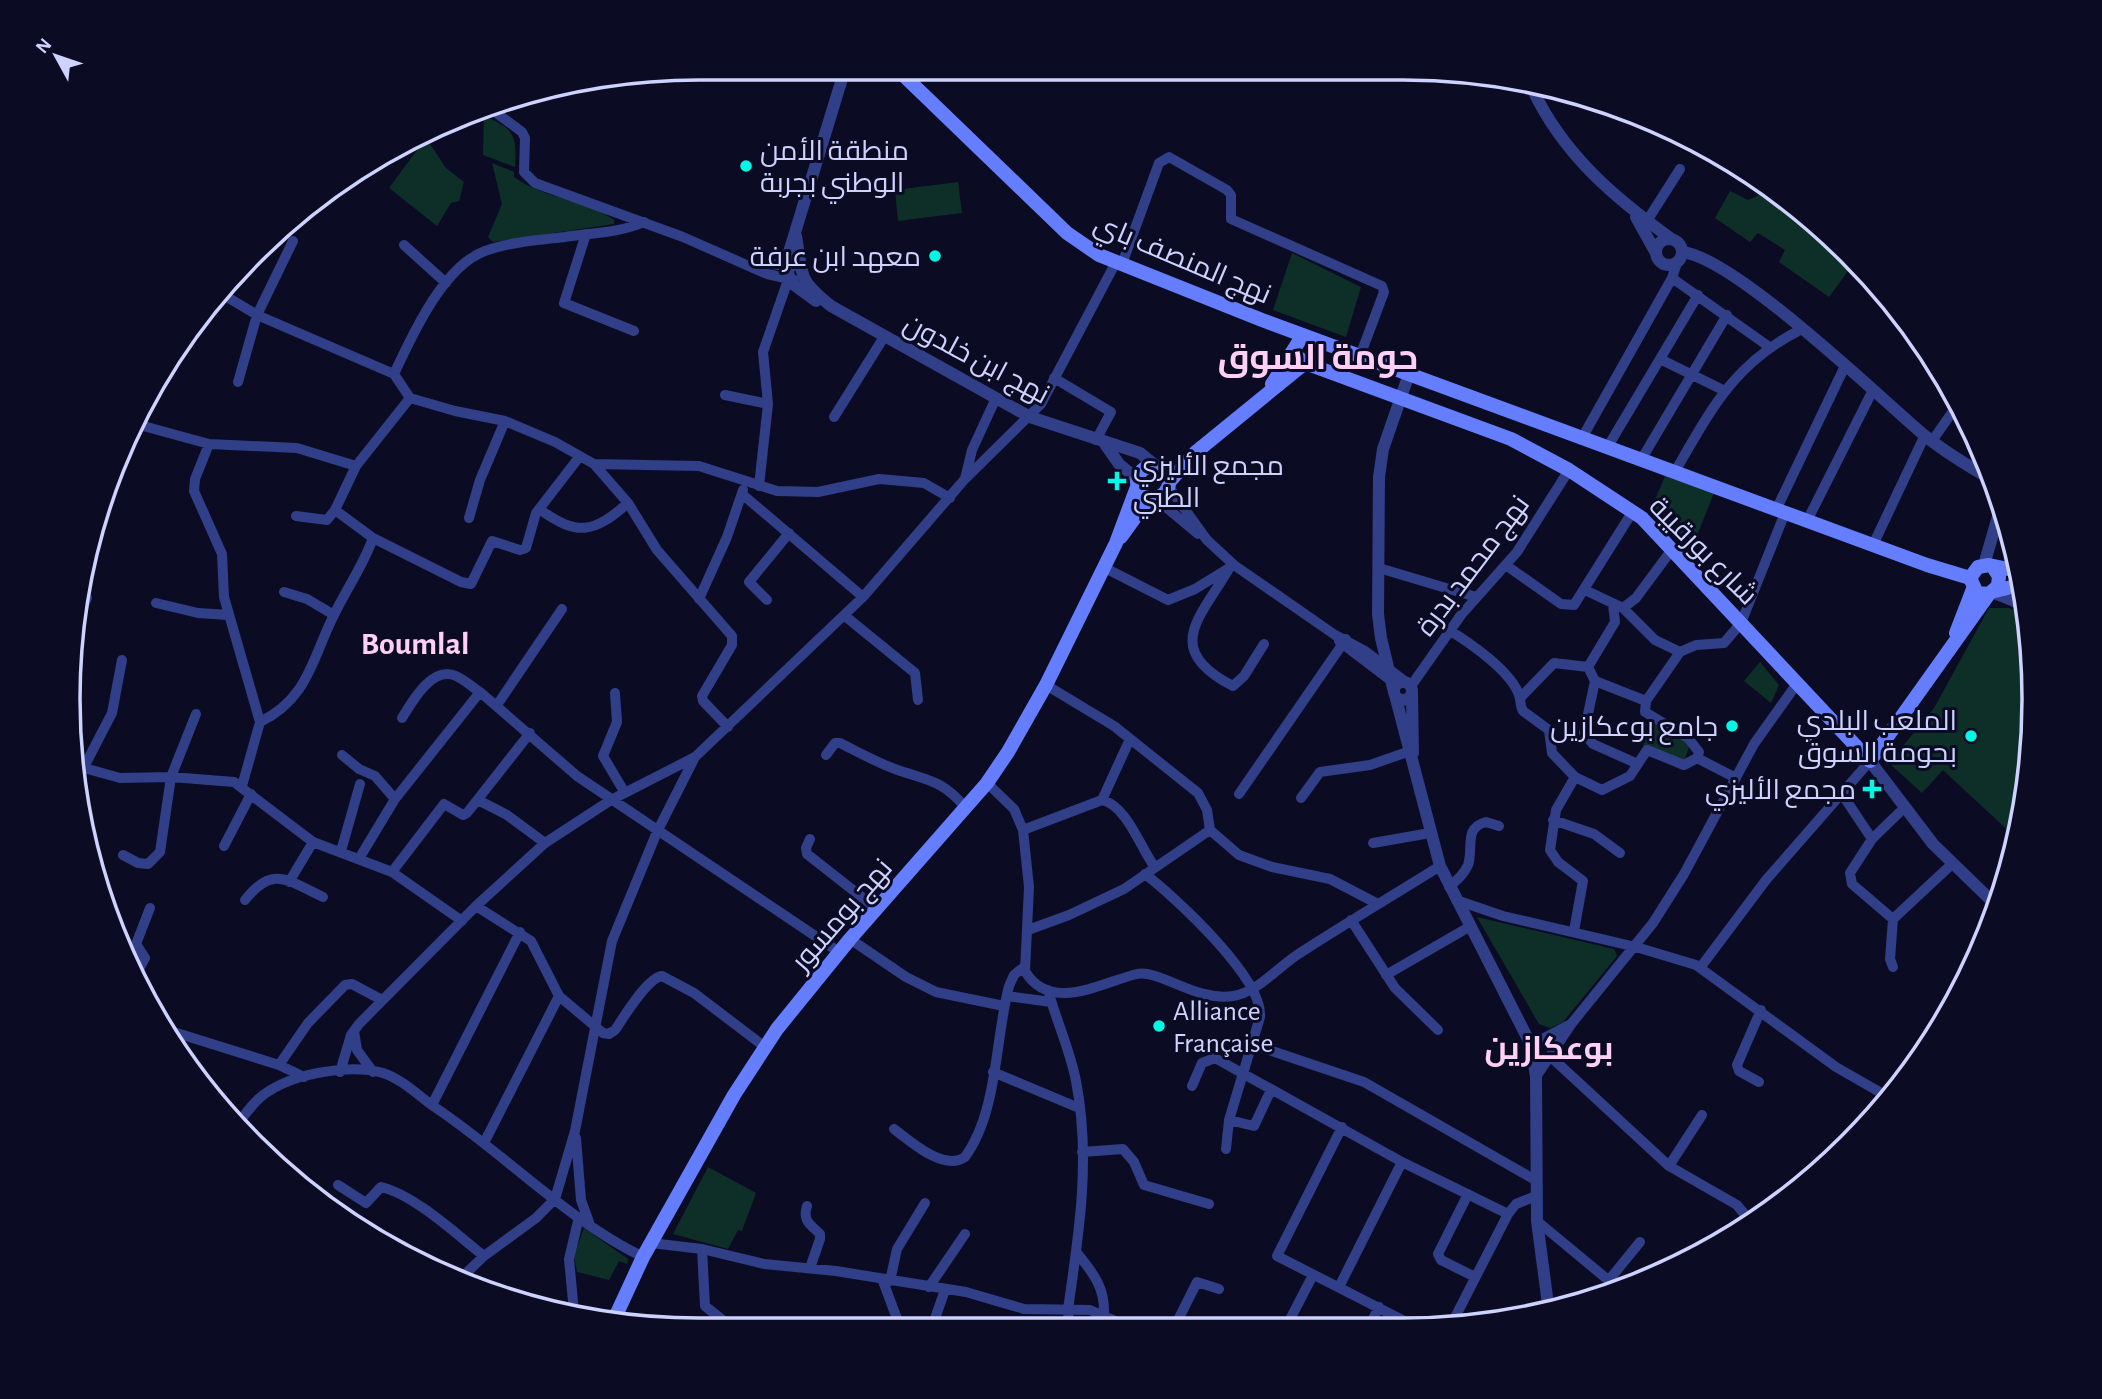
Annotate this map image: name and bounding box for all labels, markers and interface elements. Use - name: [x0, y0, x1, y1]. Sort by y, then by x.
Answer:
- north arrow: [21, 21, 91, 91]
- text: N: [33, 35, 56, 57]
- place label: منطقة الأمن الوطني بجربة: [760, 137, 909, 204]
- marker: منطقة الأمن الوطني بجربة: [738, 158, 754, 174]
- street label: نهج المنصف باي: [1087, 210, 1275, 315]
- place label: معهد ابن عرفة: [750, 244, 921, 273]
- marker: معهد ابن عرفة: [927, 248, 943, 264]
- street label: نهج ابن خلدون: [897, 310, 1053, 412]
- district label: حومة السوق: [1218, 341, 1418, 379]
- place label: مجمع الأليزي الطبي: [1133, 452, 1284, 519]
- marker: مجمع الأليزي الطبي: [1107, 471, 1127, 491]
- street label: نهج محمد بدرة: [1412, 491, 1538, 643]
- street label: شارع بورقيبة: [1641, 491, 1763, 613]
- district label: Boumlal: [361, 628, 469, 660]
- place label: الملعب البلدي بحومة السوق: [1797, 708, 1957, 769]
- place label: جامع بوعكازين: [1550, 714, 1718, 745]
- marker: جامع بوعكازين: [1724, 718, 1740, 734]
- marker: الملعب البلدي بحومة السوق: [1963, 728, 1979, 744]
- place label: مجمع الأليزي: [1705, 776, 1856, 811]
- marker: مجمع الأليزي: [1862, 779, 1882, 799]
- street label: نهج بومسور: [786, 854, 900, 980]
- place label: Alliance Française: [1173, 998, 1273, 1058]
- marker: Alliance Française: [1151, 1018, 1167, 1034]
- district label: بوعكازين: [1485, 1033, 1613, 1067]

